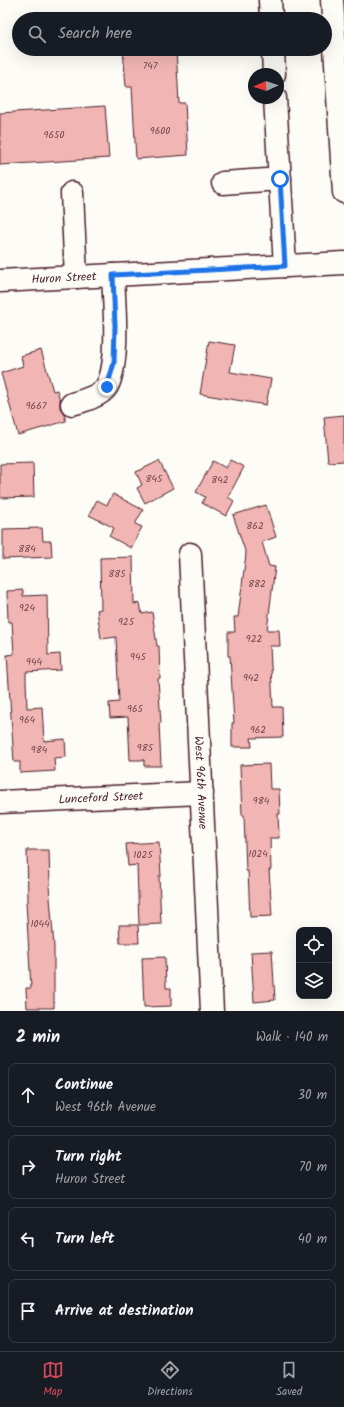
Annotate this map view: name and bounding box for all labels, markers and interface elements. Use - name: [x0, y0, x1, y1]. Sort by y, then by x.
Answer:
- search box: [12, 12, 332, 56]
- text: Search here: [58, 22, 132, 46]
- icon: search: [26, 23, 48, 45]
- house number: 747: [143, 58, 158, 74]
- north arrow: [248, 68, 284, 104]
- house number: 9600: [150, 123, 170, 139]
- house number: 9650: [44, 127, 64, 143]
- route start: [271, 170, 289, 188]
- street label: Huron Street: [31, 266, 97, 289]
- route end: [98, 378, 116, 396]
- house number: 9667: [26, 398, 47, 414]
- house number: 845: [146, 471, 163, 487]
- house number: 842: [211, 472, 229, 488]
- house number: 862: [246, 518, 264, 534]
- house number: 884: [18, 541, 36, 557]
- house number: 885: [108, 566, 126, 582]
- house number: 882: [248, 576, 266, 592]
- house number: 924: [19, 600, 36, 616]
- house number: 925: [118, 614, 135, 630]
- house number: 922: [246, 631, 262, 647]
- house number: 945: [130, 649, 147, 665]
- house number: 944: [26, 654, 42, 670]
- house number: 942: [243, 670, 259, 686]
- house number: 965: [127, 701, 144, 717]
- house number: 964: [19, 712, 35, 728]
- house number: 962: [250, 722, 266, 738]
- street label: West 96th Avenue: [189, 736, 213, 830]
- house number: 985: [137, 740, 154, 756]
- house number: 984: [31, 742, 48, 758]
- street label: Lunceford Street: [58, 786, 144, 809]
- house number: 984: [253, 793, 270, 809]
- house number: 1024: [248, 846, 268, 862]
- house number: 1025: [133, 847, 153, 863]
- house number: 1044: [30, 916, 50, 932]
- map controls: [296, 927, 332, 999]
- button: locate: [296, 927, 332, 963]
- button: layers: [296, 963, 332, 999]
- text: 2 min: [16, 1024, 60, 1051]
- text: Walk · 140 m: [256, 1027, 328, 1048]
- text: Continue: [55, 1073, 113, 1097]
- icon: ahead: [17, 1084, 39, 1106]
- text: 30 m: [298, 1085, 327, 1106]
- text: West 96th Avenue: [55, 1097, 156, 1118]
- text: Turn right: [55, 1145, 122, 1169]
- icon: right: [17, 1156, 39, 1178]
- text: 70 m: [299, 1157, 327, 1178]
- text: Huron Street: [55, 1169, 125, 1190]
- text: Turn left: [55, 1227, 115, 1251]
- icon: left: [17, 1228, 39, 1250]
- text: 40 m: [298, 1229, 327, 1250]
- text: Arrive at destination: [55, 1299, 194, 1323]
- icon: arrive: [17, 1300, 39, 1322]
- tab: Map: [42, 1359, 64, 1401]
- tab: Directions: [147, 1359, 193, 1401]
- tab: Saved: [276, 1359, 302, 1401]

